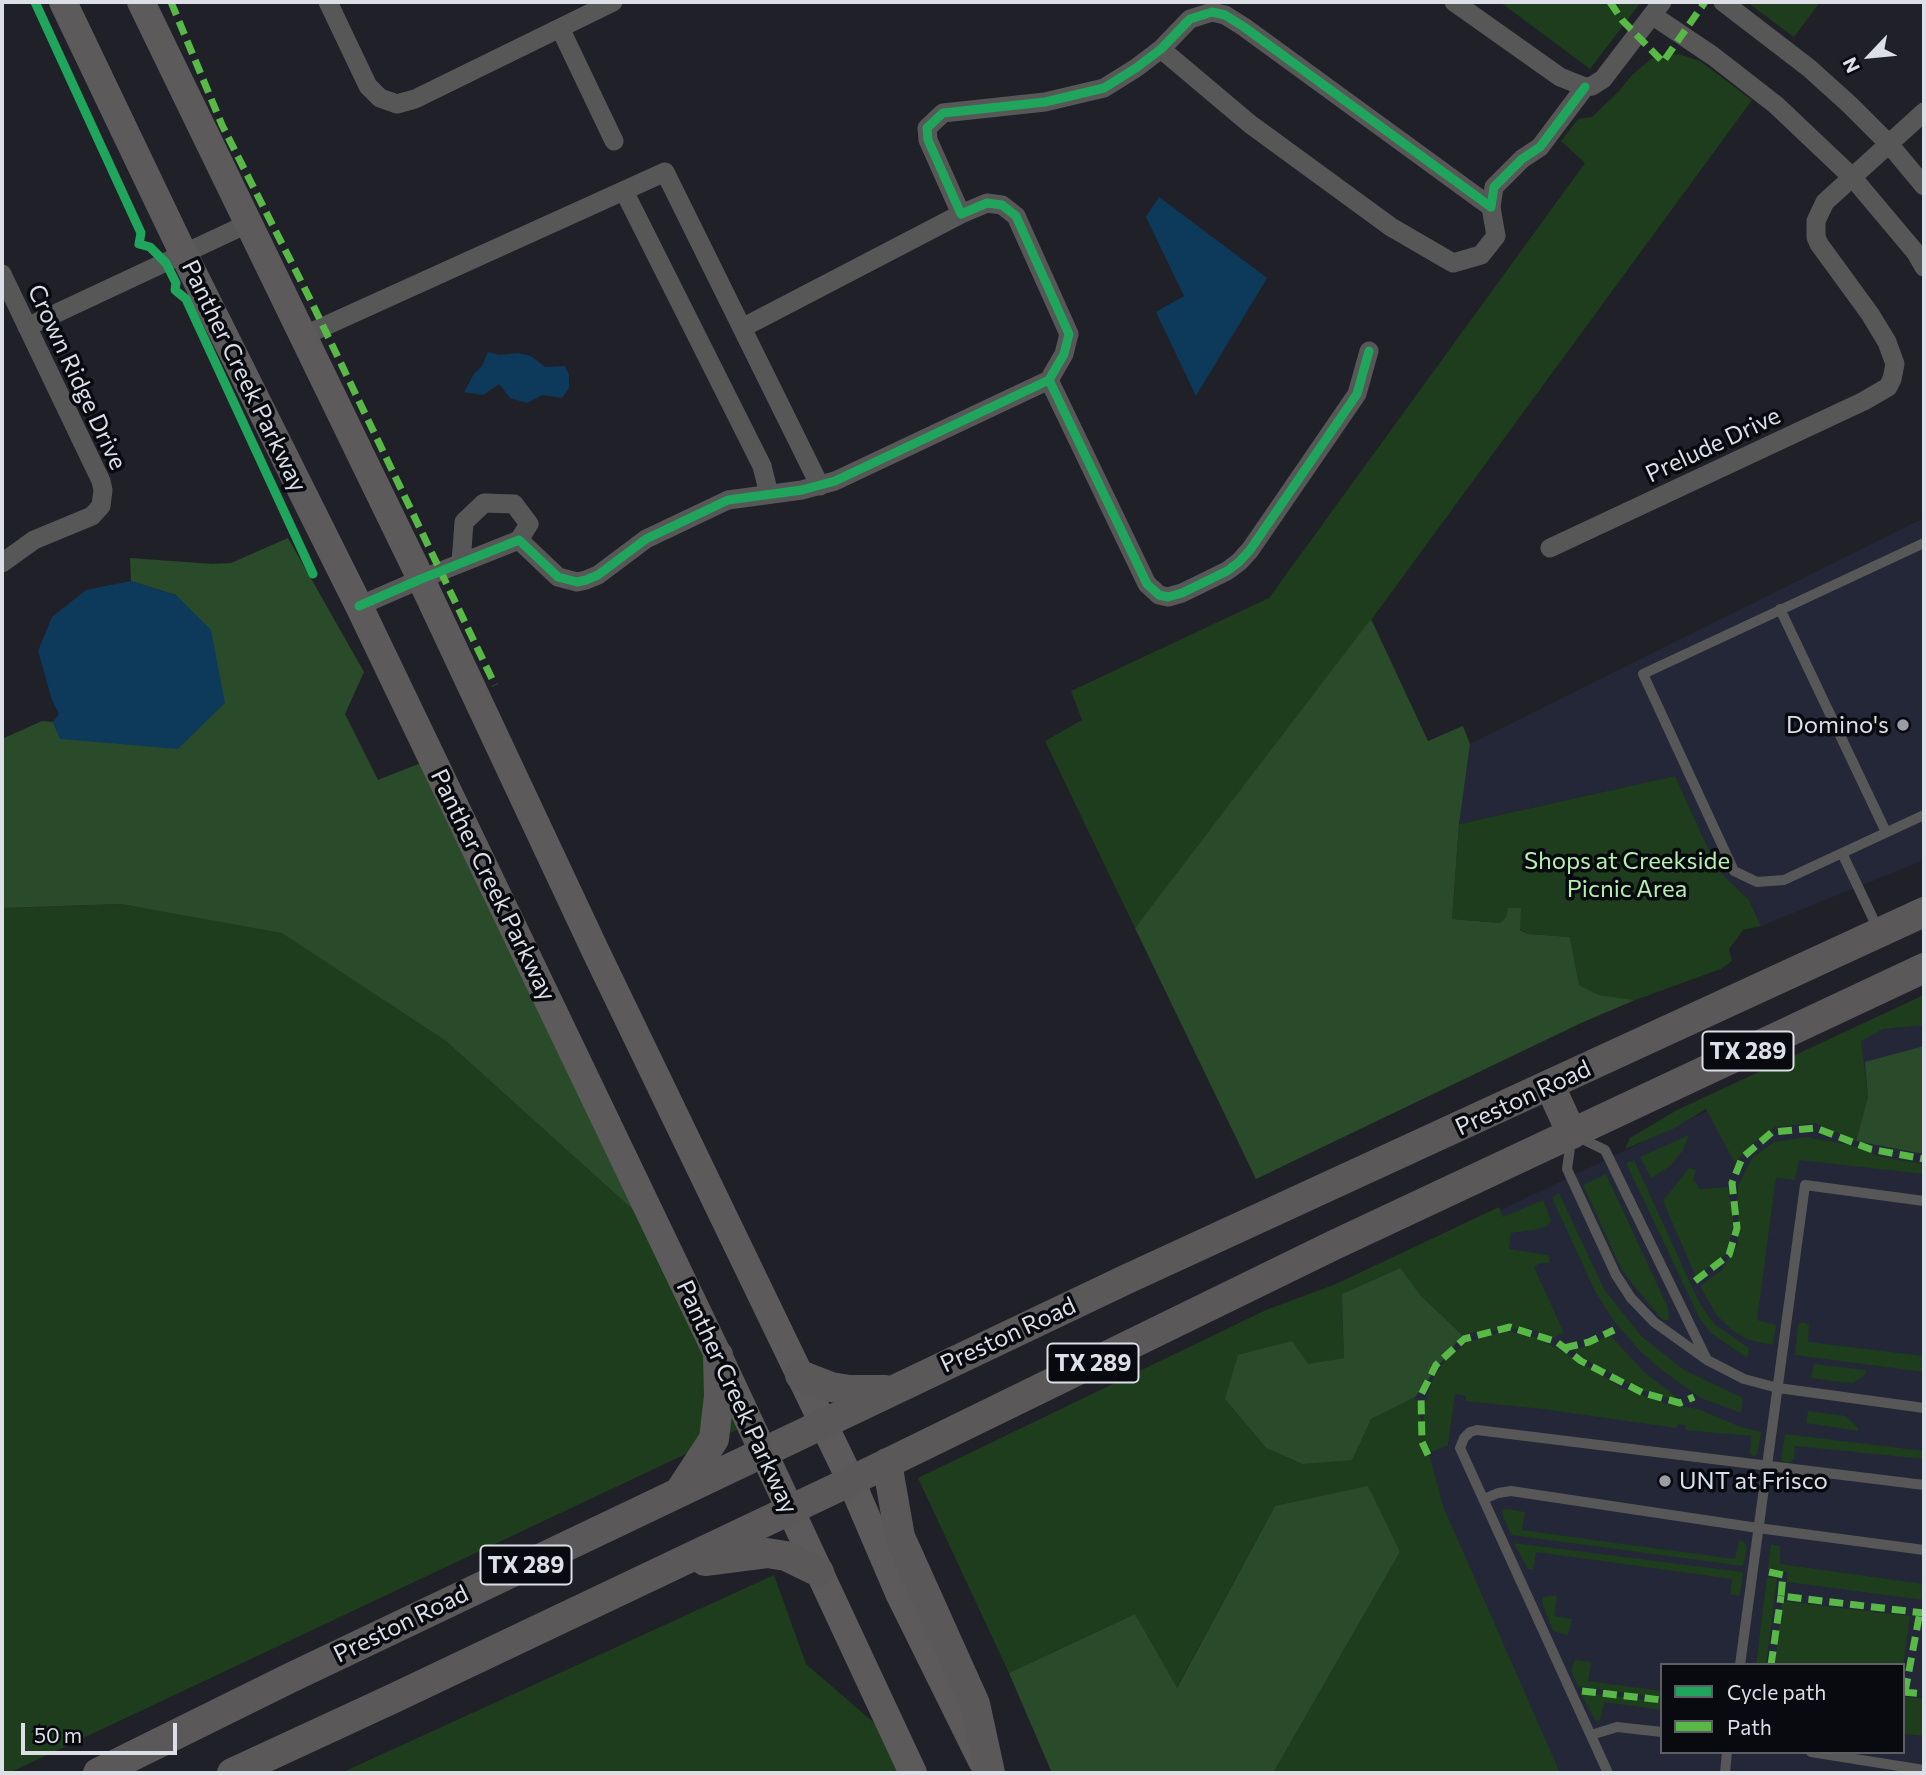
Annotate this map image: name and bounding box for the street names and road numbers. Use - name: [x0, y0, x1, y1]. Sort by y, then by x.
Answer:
- street label: Panther Creek Parkway: [175, 255, 313, 497]
- street label: Crown Ridge Drive: [21, 280, 133, 474]
- street label: Prelude Drive: [1641, 401, 1785, 489]
- street label: Panther Creek Parkway: [424, 764, 562, 1006]
- road number: TX 289: [1702, 1032, 1794, 1070]
- street label: Preston Road: [1451, 1054, 1595, 1142]
- street label: Panther Creek Parkway: [670, 1276, 804, 1518]
- street label: Preston Road: [936, 1291, 1080, 1379]
- road number: TX 289: [1048, 1344, 1138, 1382]
- road number: TX 289: [480, 1546, 572, 1584]
- street label: Preston Road: [329, 1579, 473, 1669]

